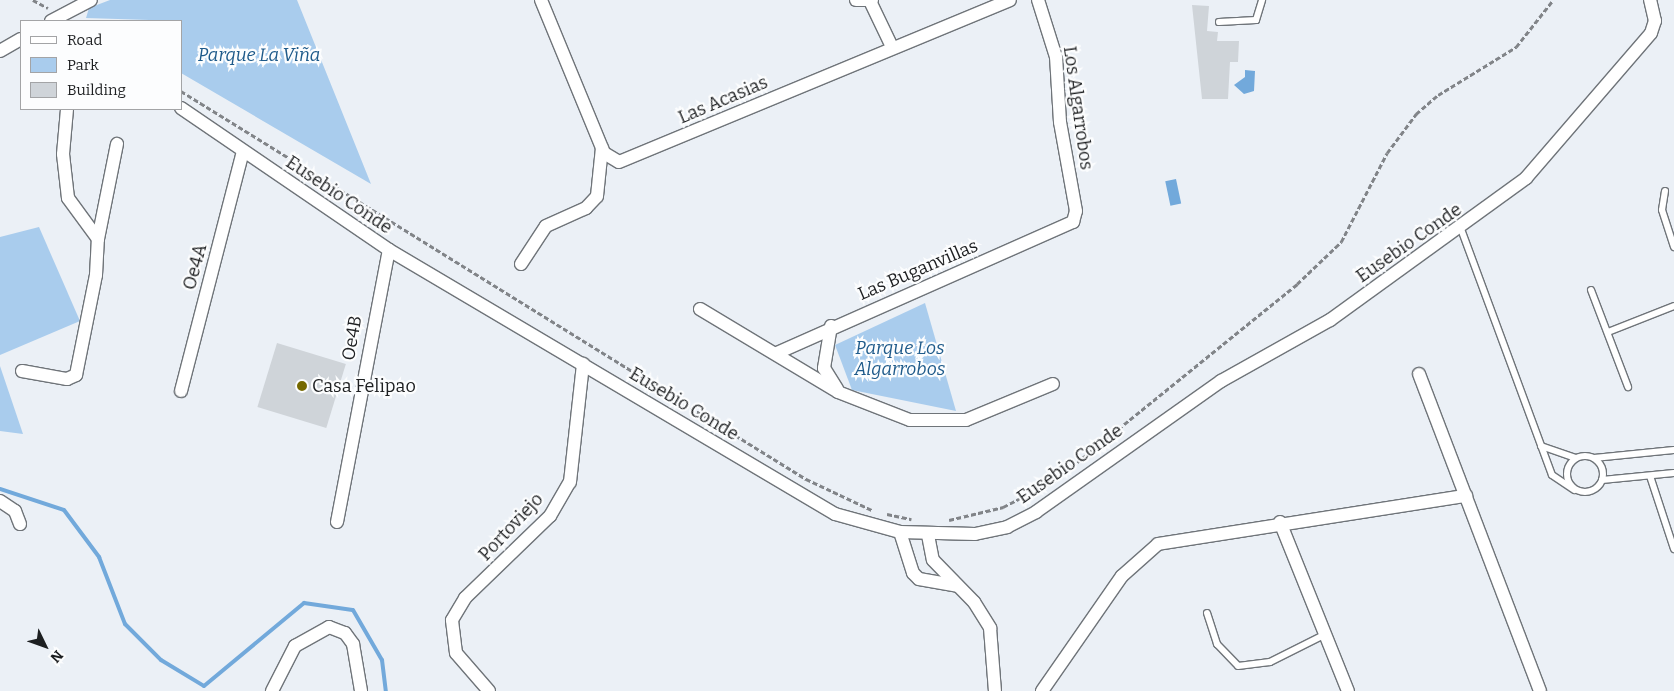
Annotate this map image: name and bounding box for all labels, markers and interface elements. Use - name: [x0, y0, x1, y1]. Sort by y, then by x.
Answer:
- legend: [20, 20, 182, 110]
- text: Road: [67, 31, 102, 49]
- park label: Parque La Viña: [198, 44, 320, 66]
- street label: Los Algarrobos: [1059, 45, 1097, 171]
- text: Park: [67, 56, 99, 74]
- street label: Las Acasias: [675, 71, 771, 129]
- text: Building: [67, 81, 126, 99]
- street label: Eusebio Conde: [282, 151, 396, 239]
- street label: Eusebio Conde: [1352, 199, 1466, 287]
- street label: Las Buganvillas: [855, 235, 981, 305]
- street label: Oe4A: [179, 242, 211, 292]
- street label: Oe4B: [337, 314, 367, 362]
- park label: Parque Los Algarrobos: [855, 338, 945, 380]
- street label: Eusebio Conde: [625, 363, 743, 445]
- place label: Casa Felipao: [312, 375, 416, 397]
- marker: Casa Felipao: [296, 380, 308, 392]
- street label: Eusebio Conde: [1013, 420, 1127, 508]
- street label: Portoviejo: [474, 489, 548, 565]
- north arrow: [20, 621, 70, 671]
- text: N: [47, 647, 66, 666]

